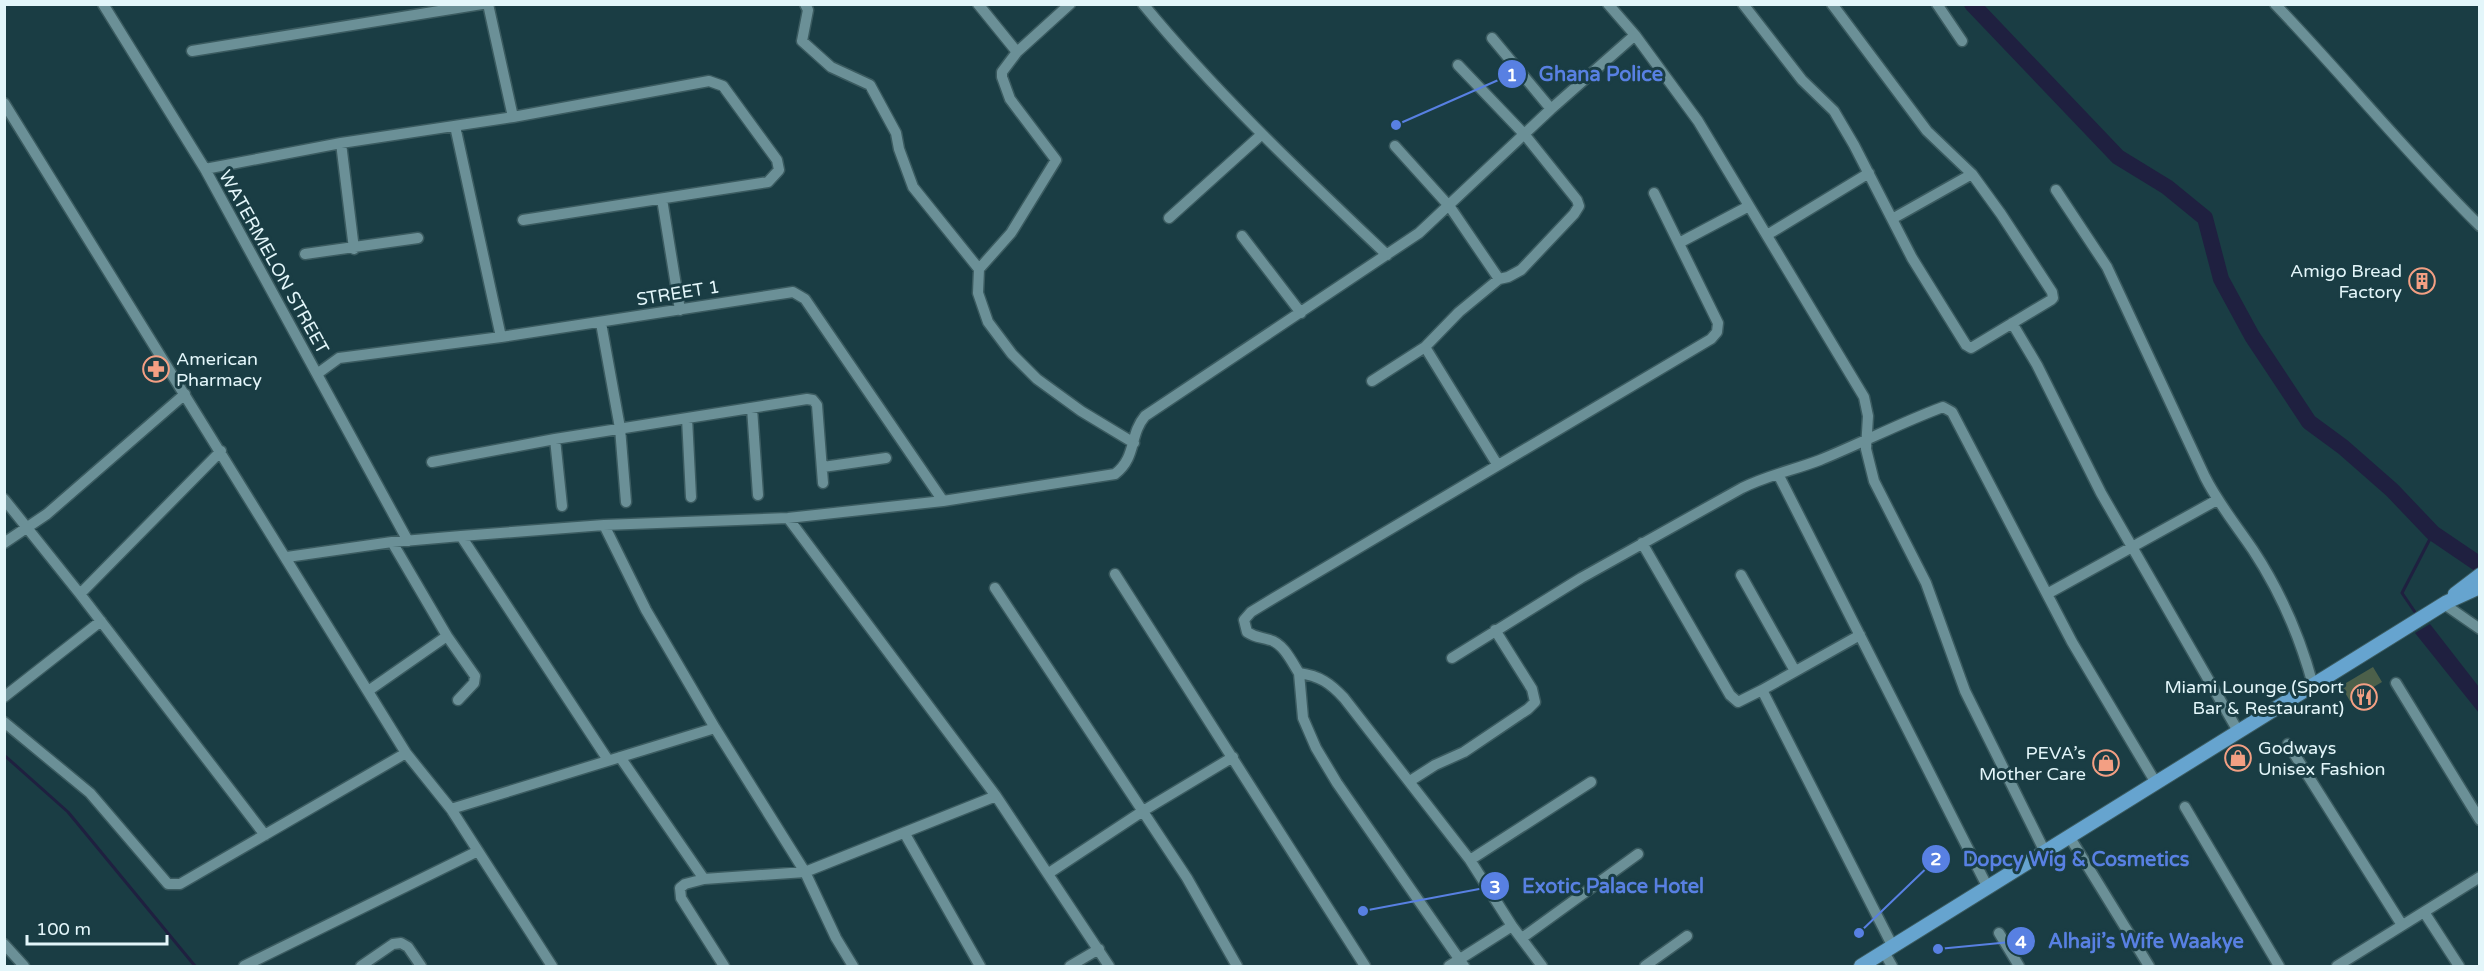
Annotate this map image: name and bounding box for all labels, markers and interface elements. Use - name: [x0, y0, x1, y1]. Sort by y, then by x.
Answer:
- callout: Ghana Police: [1497, 55, 1675, 93]
- text: Ghana Police: [1539, 63, 1663, 87]
- text: 1: [1506, 64, 1518, 86]
- street label: WATERMELON STREET: [214, 166, 334, 358]
- place label: Amigo Bread Factory: [2290, 260, 2402, 303]
- building icon: Amigo Bread Factory: [2407, 266, 2437, 296]
- street label: STREET 1: [635, 276, 721, 310]
- place label: American Pharmacy: [176, 348, 262, 391]
- pharmacy icon: American Pharmacy: [141, 354, 171, 384]
- place label: Miami Lounge (Sport Bar & Restaurant): [2164, 676, 2344, 719]
- restaurant icon: Miami Lounge (Sport Bar & Restaurant): [2349, 682, 2379, 712]
- place label: Godways Unisex Fashion: [2258, 737, 2386, 780]
- place label: PEVA’s Mother Care: [1979, 742, 2086, 785]
- shop icon: Godways Unisex Fashion: [2223, 743, 2253, 773]
- shop icon: PEVA’s Mother Care: [2091, 748, 2121, 778]
- callout: Dopcy Wig & Cosmetics: [1921, 840, 2202, 878]
- text: 2: [1930, 848, 1942, 870]
- text: Dopcy Wig & Cosmetics: [1963, 848, 2190, 872]
- callout: Exotic Palace Hotel: [1480, 867, 1716, 905]
- text: Exotic Palace Hotel: [1522, 875, 1704, 899]
- text: 3: [1489, 876, 1501, 898]
- scale bar: [27, 908, 166, 946]
- text: 100 m: [36, 918, 91, 940]
- callout: Alhaji’s Wife Waakye: [2006, 922, 2256, 960]
- text: Alhaji’s Wife Waakye: [2048, 930, 2244, 954]
- text: 4: [2015, 931, 2027, 953]

